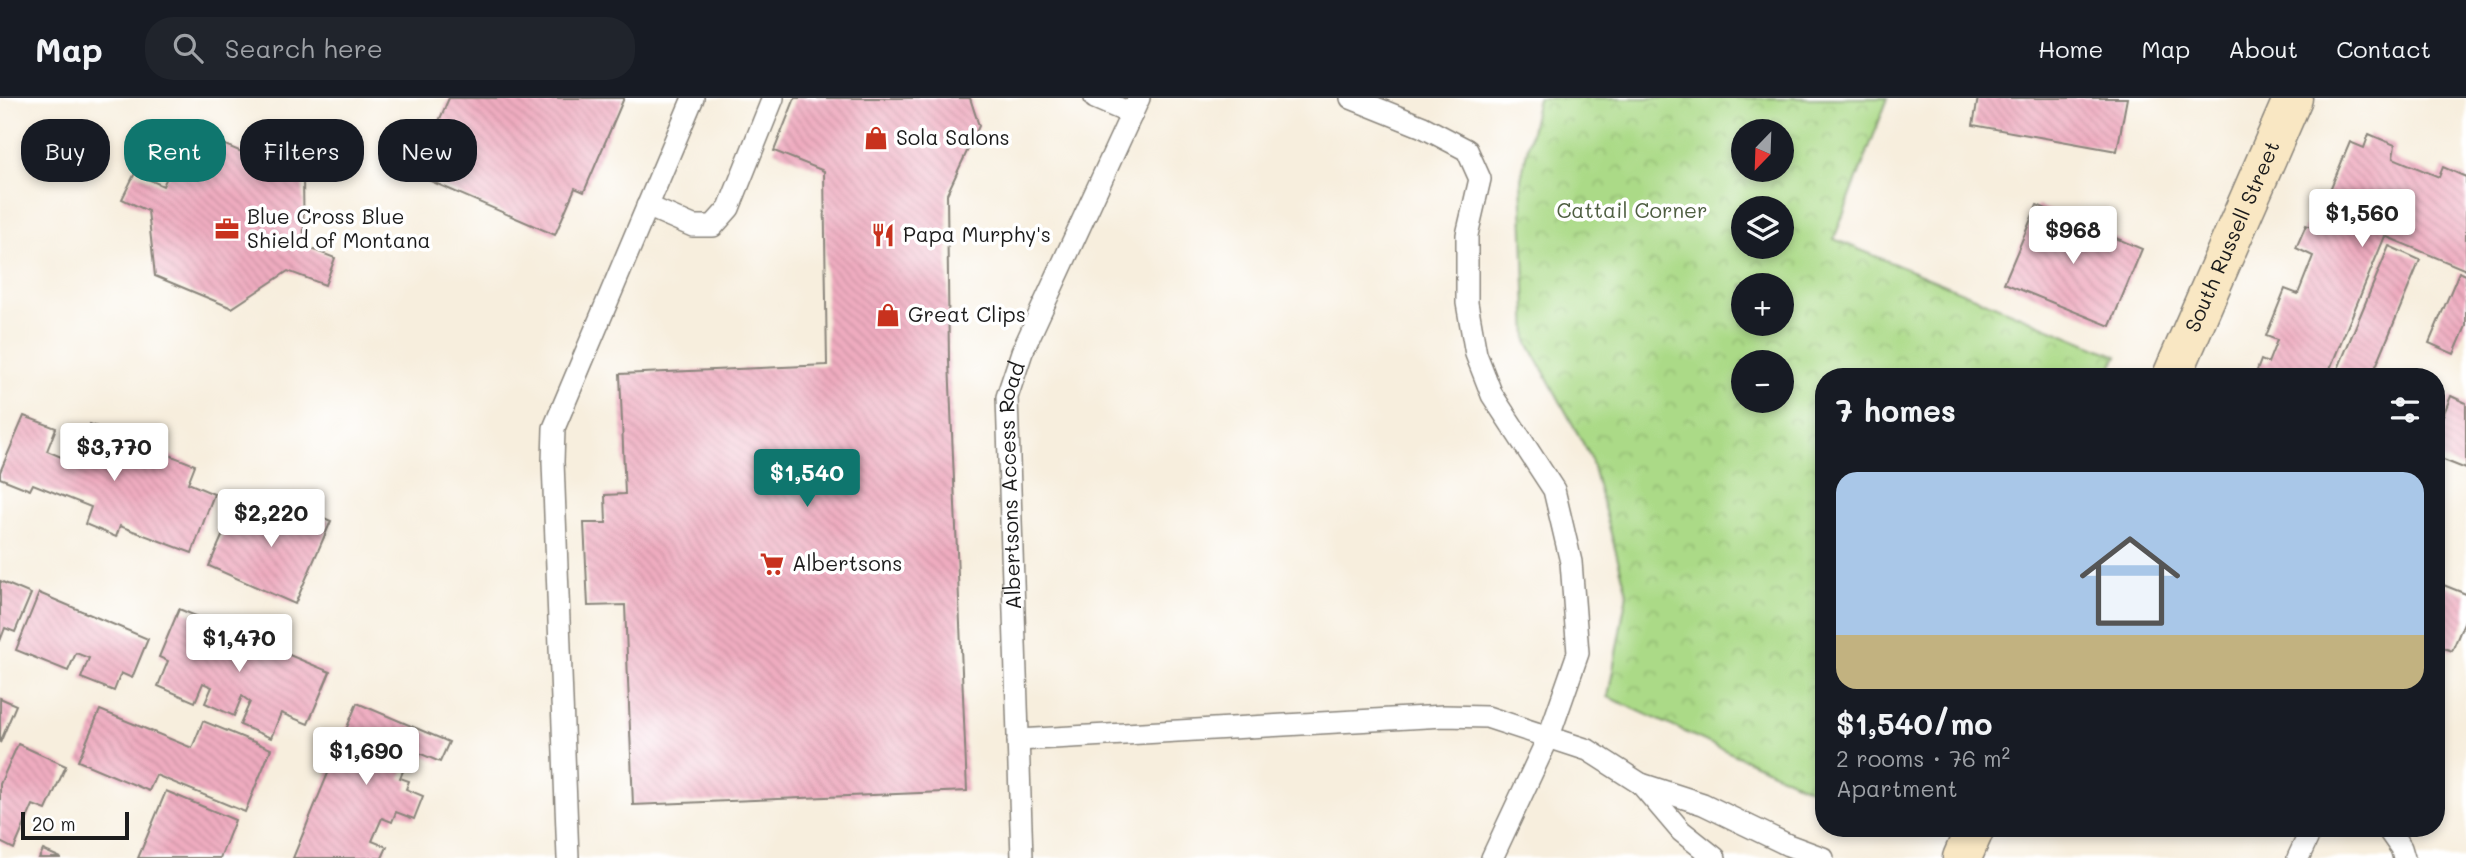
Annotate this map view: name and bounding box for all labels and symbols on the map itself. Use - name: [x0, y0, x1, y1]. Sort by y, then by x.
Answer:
- north arrow: [1731, 119, 1794, 182]
- place label: Sola Salons: [896, 123, 1010, 150]
- shop icon: Sola Salons: [862, 124, 890, 152]
- street label: South Russell Street: [2178, 136, 2285, 336]
- pin: $1,560: [2305, 190, 2419, 249]
- park label: Cattail Corner: [1556, 196, 1708, 223]
- place label: Blue Cross Blue Shield of Montana: [247, 202, 431, 253]
- pin: $968: [2032, 206, 2114, 266]
- office icon: Blue Cross Blue Shield of Montana: [213, 215, 241, 243]
- place label: Papa Murphy's: [903, 220, 1051, 247]
- restaurant icon: Papa Murphy's: [869, 221, 897, 249]
- place label: Great Clips: [908, 300, 1026, 327]
- shop icon: Great Clips: [874, 301, 902, 329]
- street label: Albertsons Access Road: [992, 358, 1030, 610]
- pin: $3,770: [57, 424, 171, 483]
- pin: $1,540: [750, 450, 864, 509]
- pin: $2,220: [214, 490, 328, 549]
- place label: Albertsons: [792, 549, 902, 576]
- supermarket icon: Albertsons: [758, 550, 786, 578]
- pin: $1,470: [182, 614, 296, 674]
- pin: $1,690: [309, 728, 423, 787]
- scale bar: [21, 809, 130, 841]

